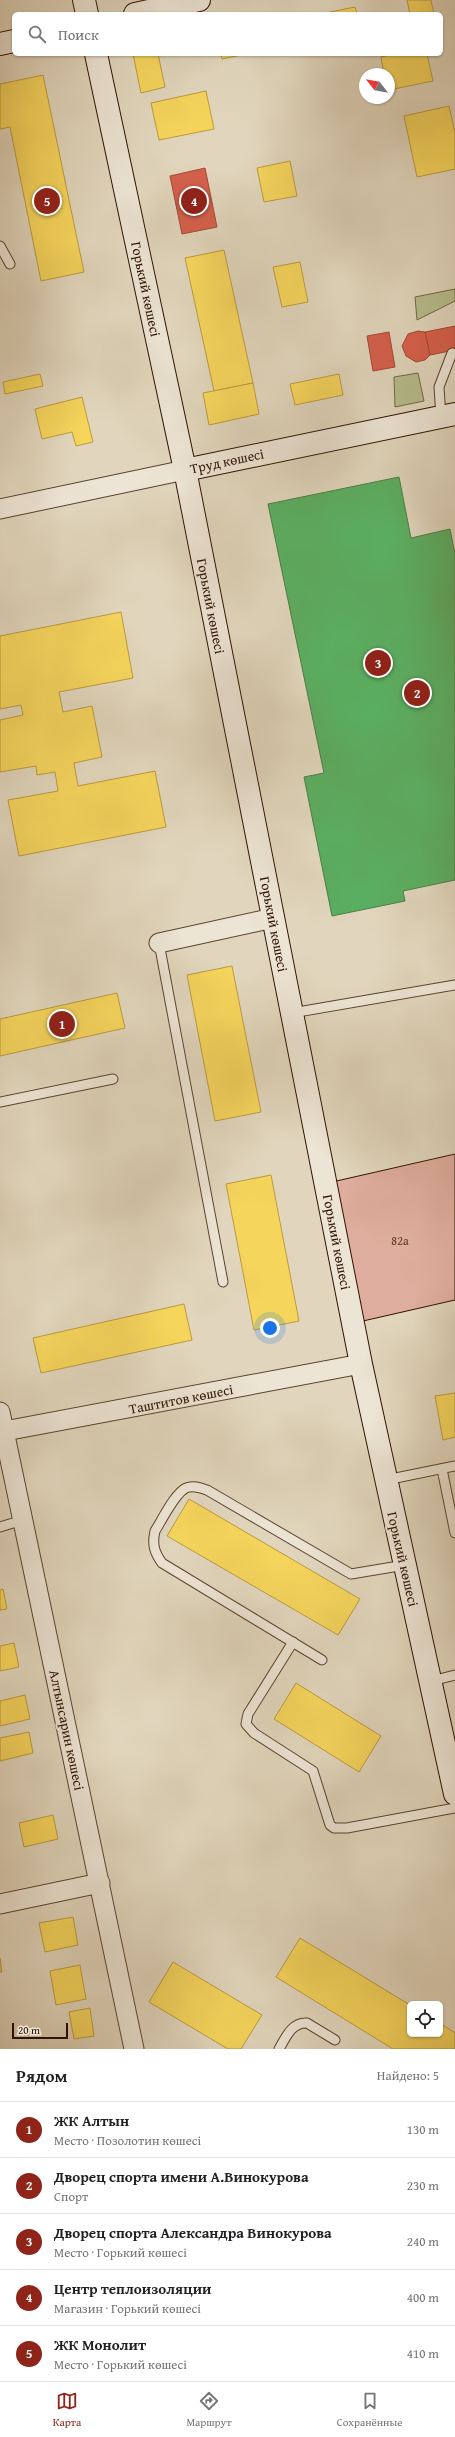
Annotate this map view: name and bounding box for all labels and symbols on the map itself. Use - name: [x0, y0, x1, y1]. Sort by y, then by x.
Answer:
- north arrow: [359, 68, 395, 104]
- pin: 5: [34, 186, 60, 216]
- pin: 4: [181, 186, 207, 216]
- street label: Горький көшесі: [126, 240, 166, 339]
- street label: Труд көшесі: [188, 443, 266, 479]
- street label: Горький көшесі: [192, 557, 230, 656]
- pin: 3: [365, 648, 391, 678]
- pin: 2: [404, 678, 430, 708]
- street label: Горький көшесі: [255, 875, 293, 974]
- pin: 1: [49, 1009, 75, 1039]
- street label: Горький көшесі: [318, 1193, 356, 1292]
- house number: 82а: [391, 1232, 409, 1249]
- your location: [260, 1318, 280, 1338]
- street label: Таштитов көшесі: [127, 1379, 235, 1419]
- street label: Горький көшесі: [382, 1510, 424, 1609]
- street label: Алтынсарин көшесі: [44, 1668, 90, 1792]
- scale bar: [12, 2021, 68, 2040]

